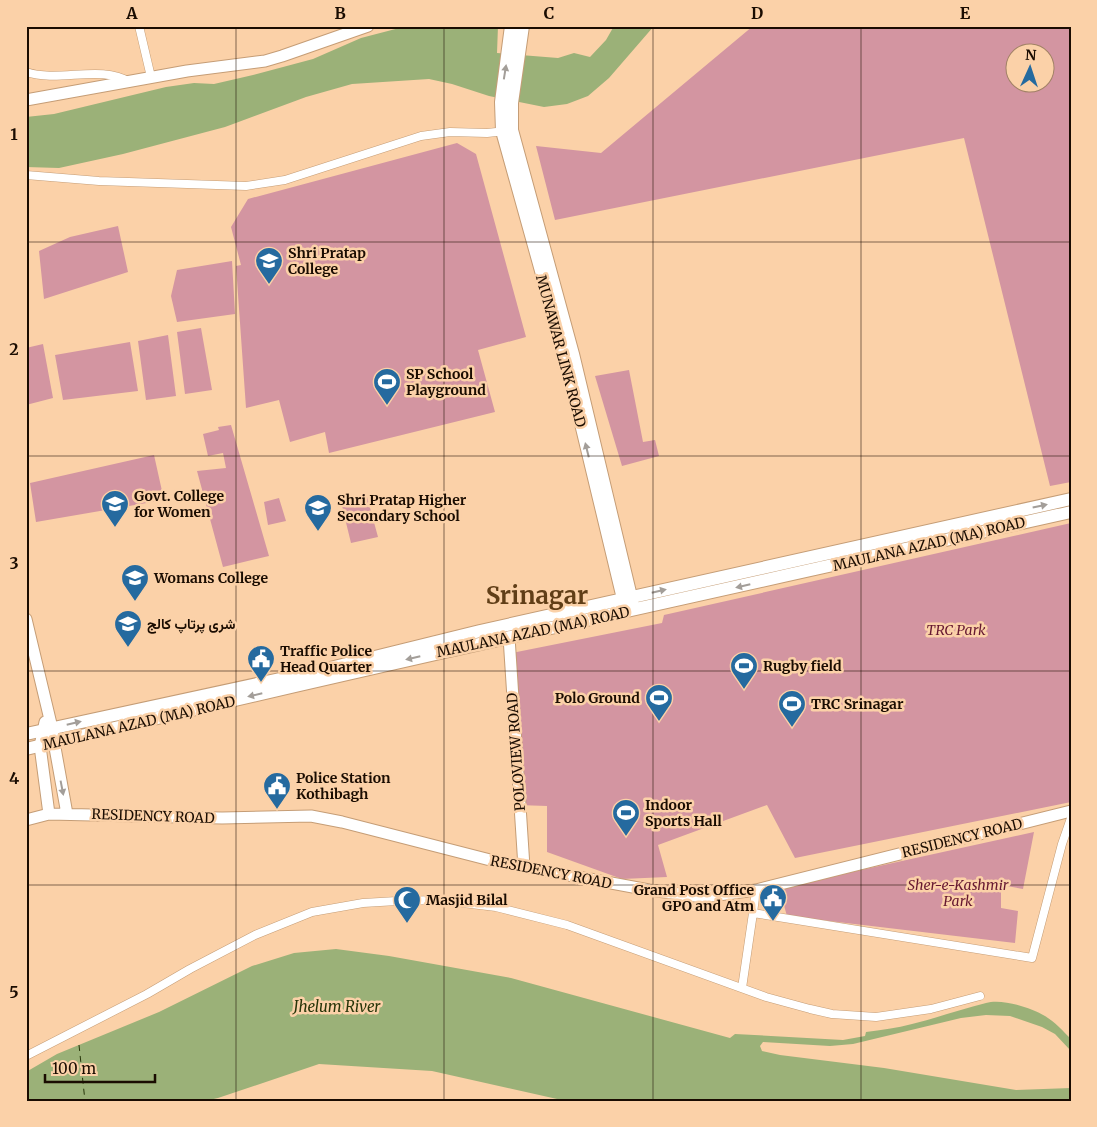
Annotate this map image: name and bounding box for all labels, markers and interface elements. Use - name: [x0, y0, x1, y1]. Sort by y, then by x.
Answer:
- text: A: [125, 3, 138, 23]
- text: B: [334, 3, 346, 23]
- text: C: [544, 3, 554, 23]
- text: D: [751, 3, 763, 23]
- text: E: [960, 3, 971, 23]
- north arrow: [1004, 42, 1054, 92]
- text: N: [1025, 46, 1037, 64]
- one-way arrow: [502, 64, 510, 80]
- text: 1: [10, 124, 18, 144]
- place label: Shri Pratap College: [288, 244, 366, 278]
- school or university icon: Shri Pratap College: [254, 246, 284, 285]
- street label: MUNAWAR LINK ROAD: [532, 273, 590, 430]
- text: 2: [9, 339, 19, 359]
- place label: SP School Playground: [406, 365, 486, 399]
- sports icon: SP School Playground: [372, 367, 402, 406]
- one-way arrow: [583, 442, 591, 457]
- place label: Govt. College for Women: [134, 487, 224, 521]
- school or university icon: Govt. College for Women: [100, 489, 130, 528]
- place label: Shri Pratap Higher Secondary School: [337, 491, 467, 525]
- school or university icon: Shri Pratap Higher Secondary School: [303, 493, 333, 532]
- one-way arrow: [1032, 502, 1047, 510]
- street label: MAULANA AZAD (MA) ROAD: [831, 513, 1027, 575]
- text: 3: [9, 553, 19, 573]
- school or university icon: Womans College: [120, 563, 150, 602]
- place label: Womans College: [153, 569, 268, 587]
- district label: Srinagar: [486, 580, 588, 611]
- one-way arrow: [734, 582, 750, 590]
- one-way arrow: [651, 587, 666, 595]
- street label: MAULANA AZAD (MA) ROAD: [435, 603, 632, 661]
- school or university icon: شری پرتاپ کالج: [113, 609, 143, 648]
- place label: شری پرتاپ کالج: [147, 615, 235, 634]
- park label: TRC Park: [926, 621, 986, 639]
- place label: Traffic Police Head Quarter: [280, 642, 372, 676]
- public building icon: Traffic Police Head Quarter: [246, 644, 276, 683]
- sports icon: Rugby field: [729, 651, 759, 690]
- one-way arrow: [406, 654, 421, 662]
- place label: Rugby field: [763, 657, 842, 675]
- sports icon: Polo Ground: [644, 683, 674, 722]
- place label: Polo Ground: [555, 689, 640, 707]
- sports icon: TRC Srinagar: [777, 689, 807, 728]
- one-way arrow: [247, 691, 262, 699]
- street label: MAULANA AZAD (MA) ROAD: [41, 692, 237, 754]
- street label: POLOVIEW ROAD: [503, 692, 529, 812]
- place label: TRC Srinagar: [811, 695, 904, 713]
- one-way arrow: [66, 719, 81, 727]
- text: 4: [9, 768, 19, 788]
- place label: Police Station Kothibagh: [296, 769, 391, 803]
- public building icon: Police Station Kothibagh: [262, 771, 292, 810]
- one-way arrow: [59, 781, 67, 797]
- place label: Indoor Sports Hall: [645, 796, 722, 830]
- sports icon: Indoor Sports Hall: [611, 798, 641, 837]
- street label: RESIDENCY ROAD: [91, 805, 215, 827]
- street label: RESIDENCY ROAD: [900, 814, 1025, 862]
- street label: RESIDENCY ROAD: [489, 851, 614, 893]
- park label: Sher-e-Kashmir Park: [908, 876, 1009, 910]
- place label: Grand Post Office GPO and Atm: [634, 881, 754, 915]
- public building icon: Grand Post Office GPO and Atm: [758, 883, 788, 922]
- mosque icon: Masjid Bilal: [392, 885, 422, 924]
- place label: Masjid Bilal: [426, 891, 508, 909]
- text: 5: [9, 982, 19, 1002]
- water label: Jhelum River: [292, 997, 381, 1016]
- scale bar: [45, 1052, 155, 1084]
- text: 100 m: [52, 1059, 96, 1078]

